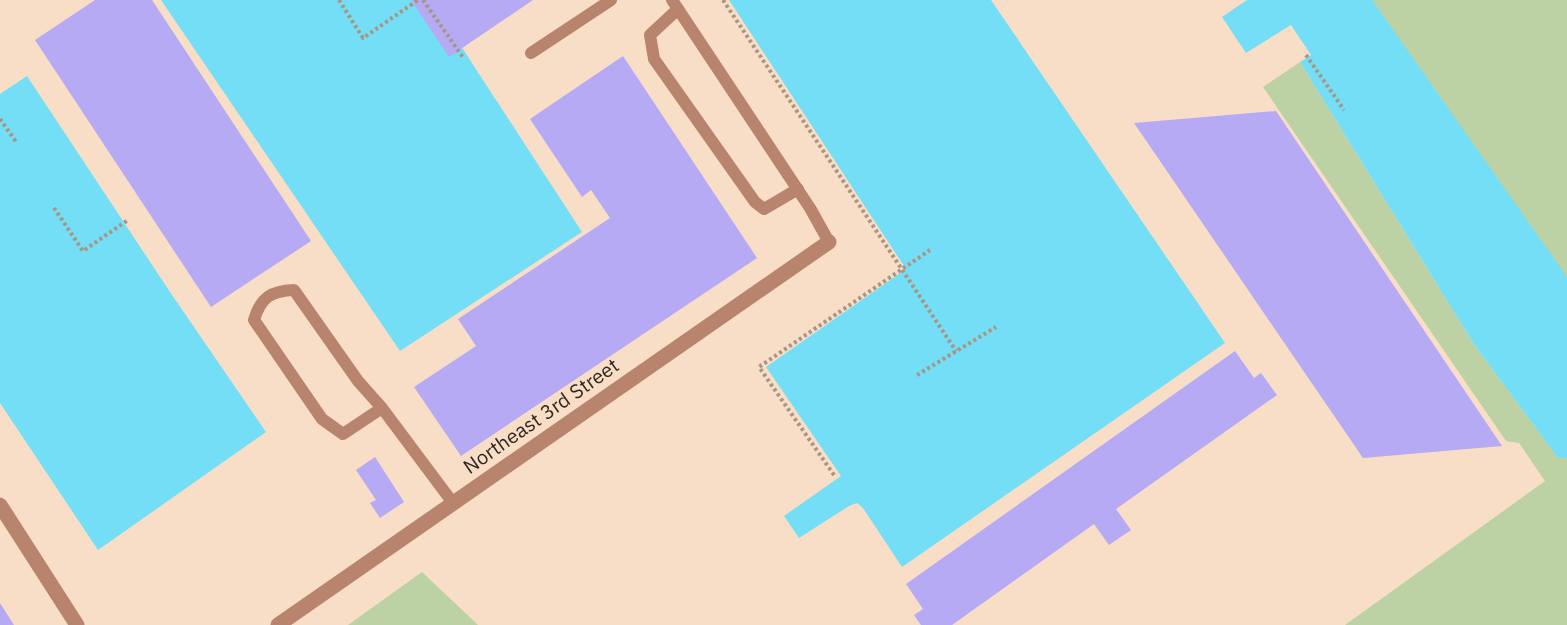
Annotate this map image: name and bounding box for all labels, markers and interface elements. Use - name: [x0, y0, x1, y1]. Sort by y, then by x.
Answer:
- street label: Northeast 3rd Street: [457, 352, 624, 480]

